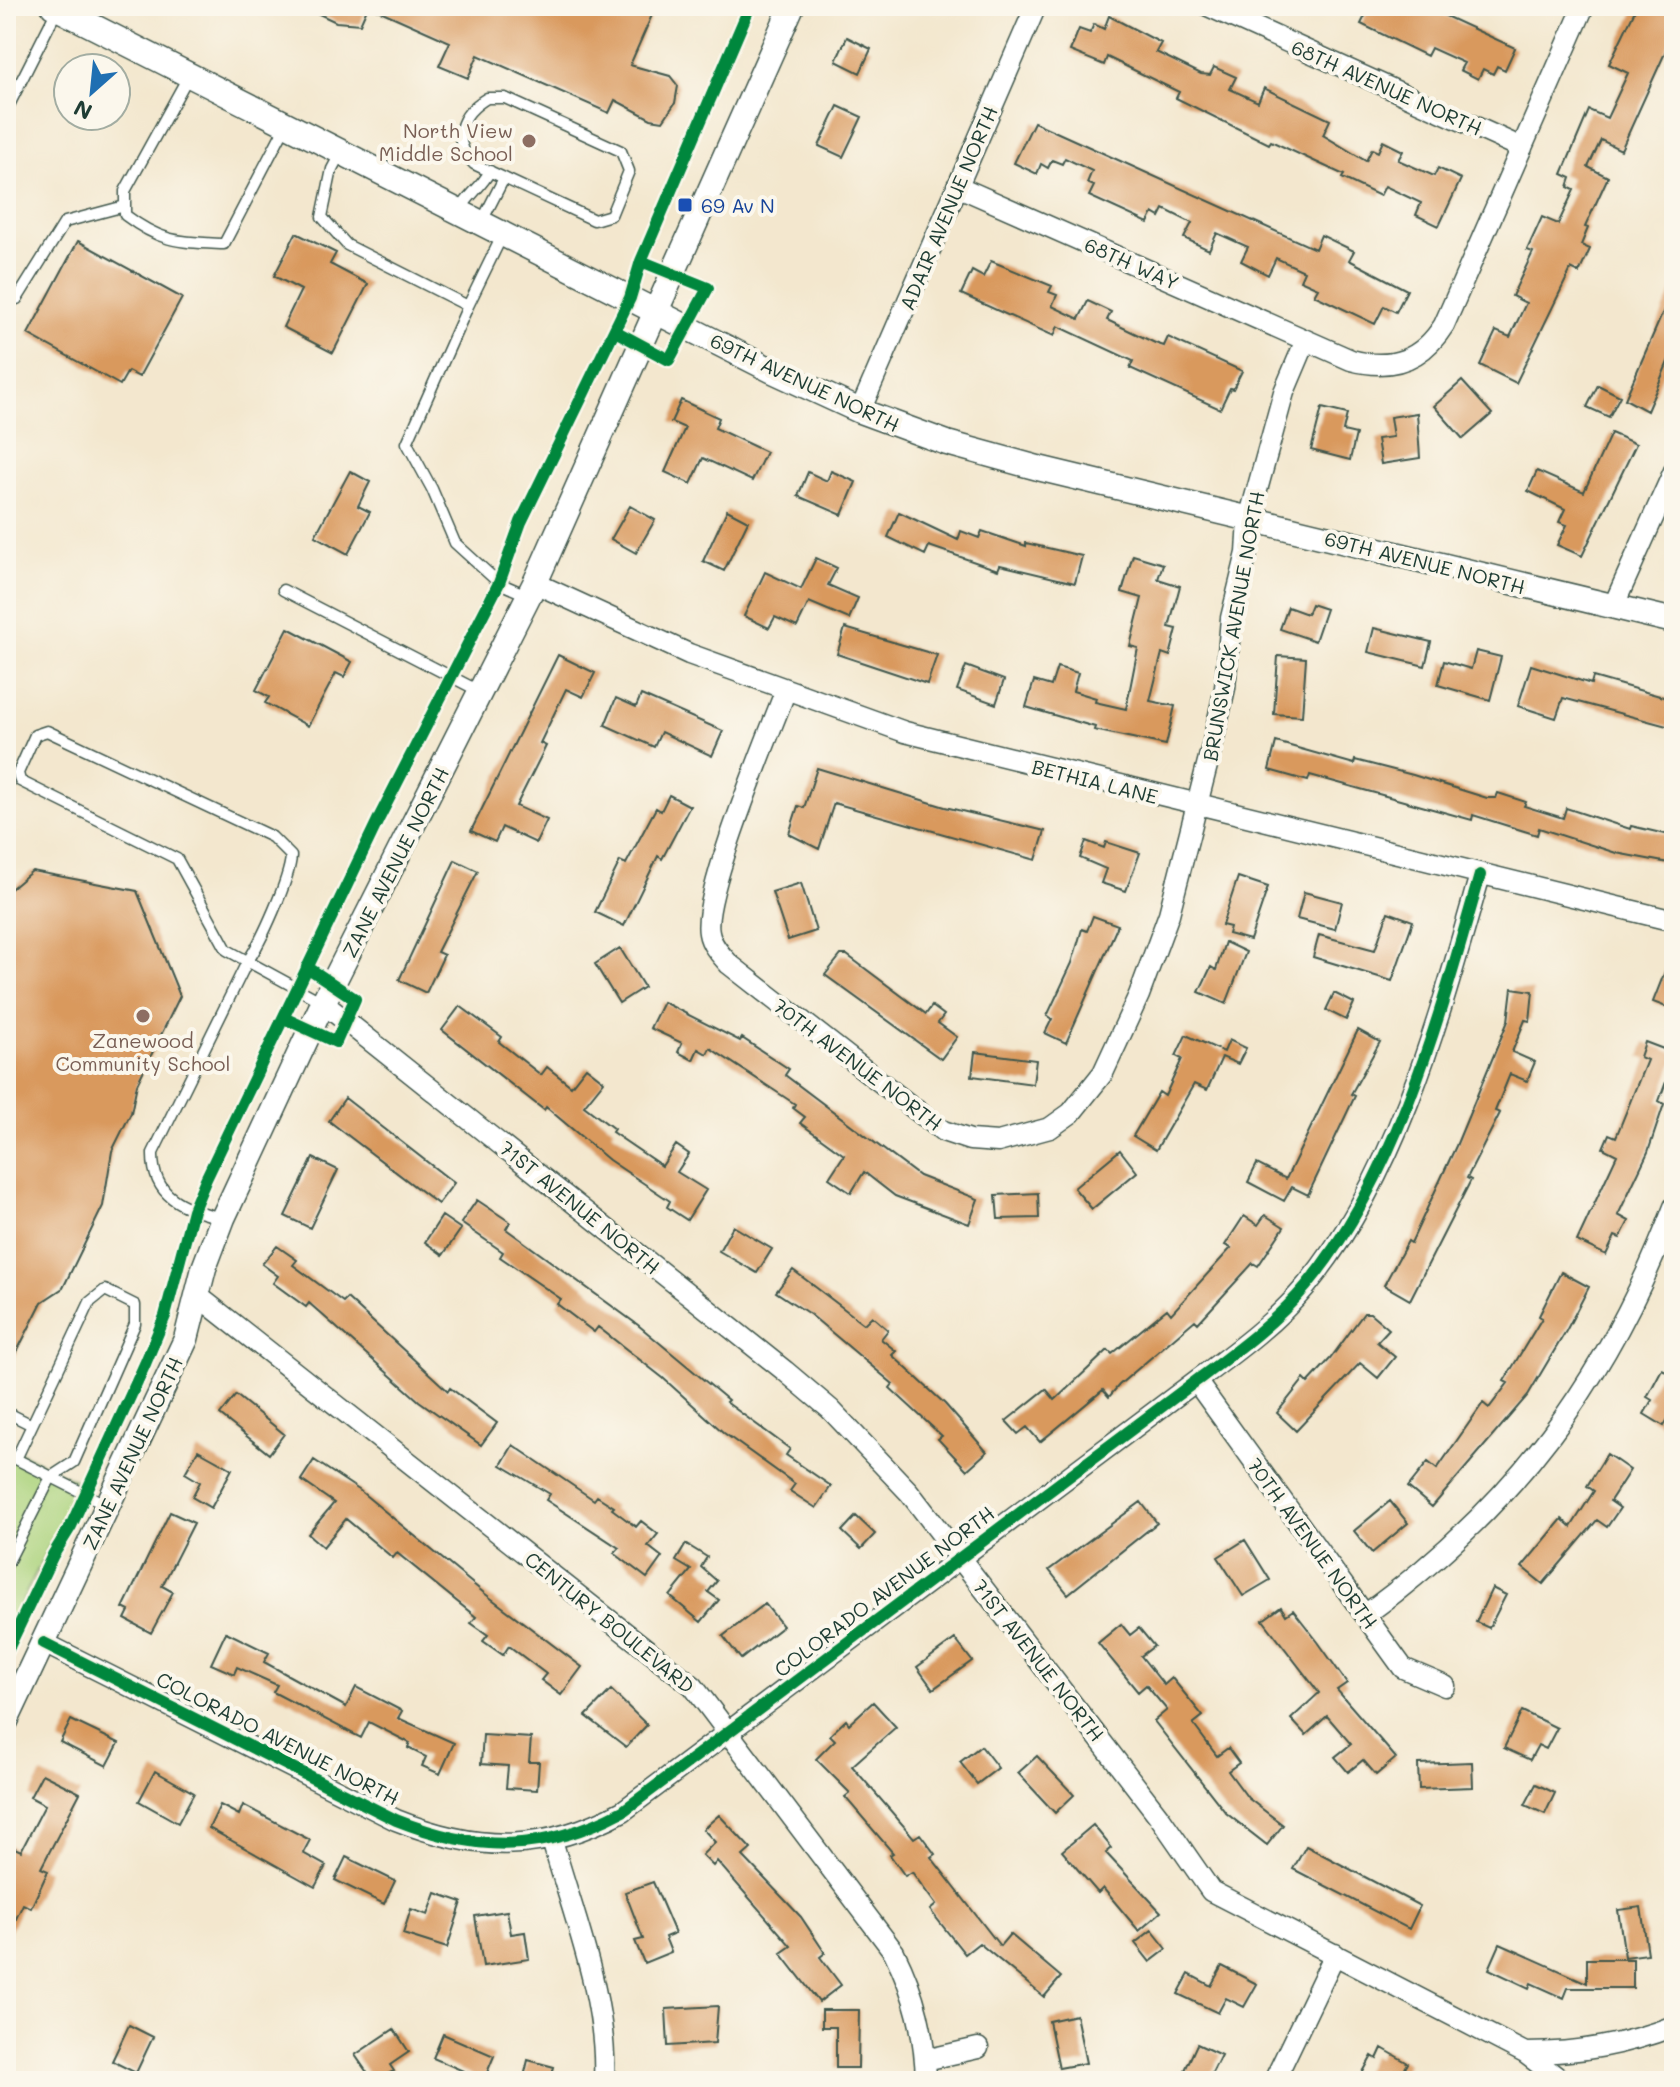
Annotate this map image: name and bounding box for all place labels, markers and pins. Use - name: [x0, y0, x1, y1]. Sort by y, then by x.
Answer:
- place label: North View Middle School: [379, 117, 513, 166]
- marker: North View Middle School: [520, 132, 538, 150]
- place label: 69 Av N: [701, 192, 775, 218]
- marker: 69 Av N: [676, 196, 694, 214]
- marker: Zanewood Community School: [134, 1007, 152, 1025]
- place label: Zanewood Community School: [56, 1027, 230, 1076]

